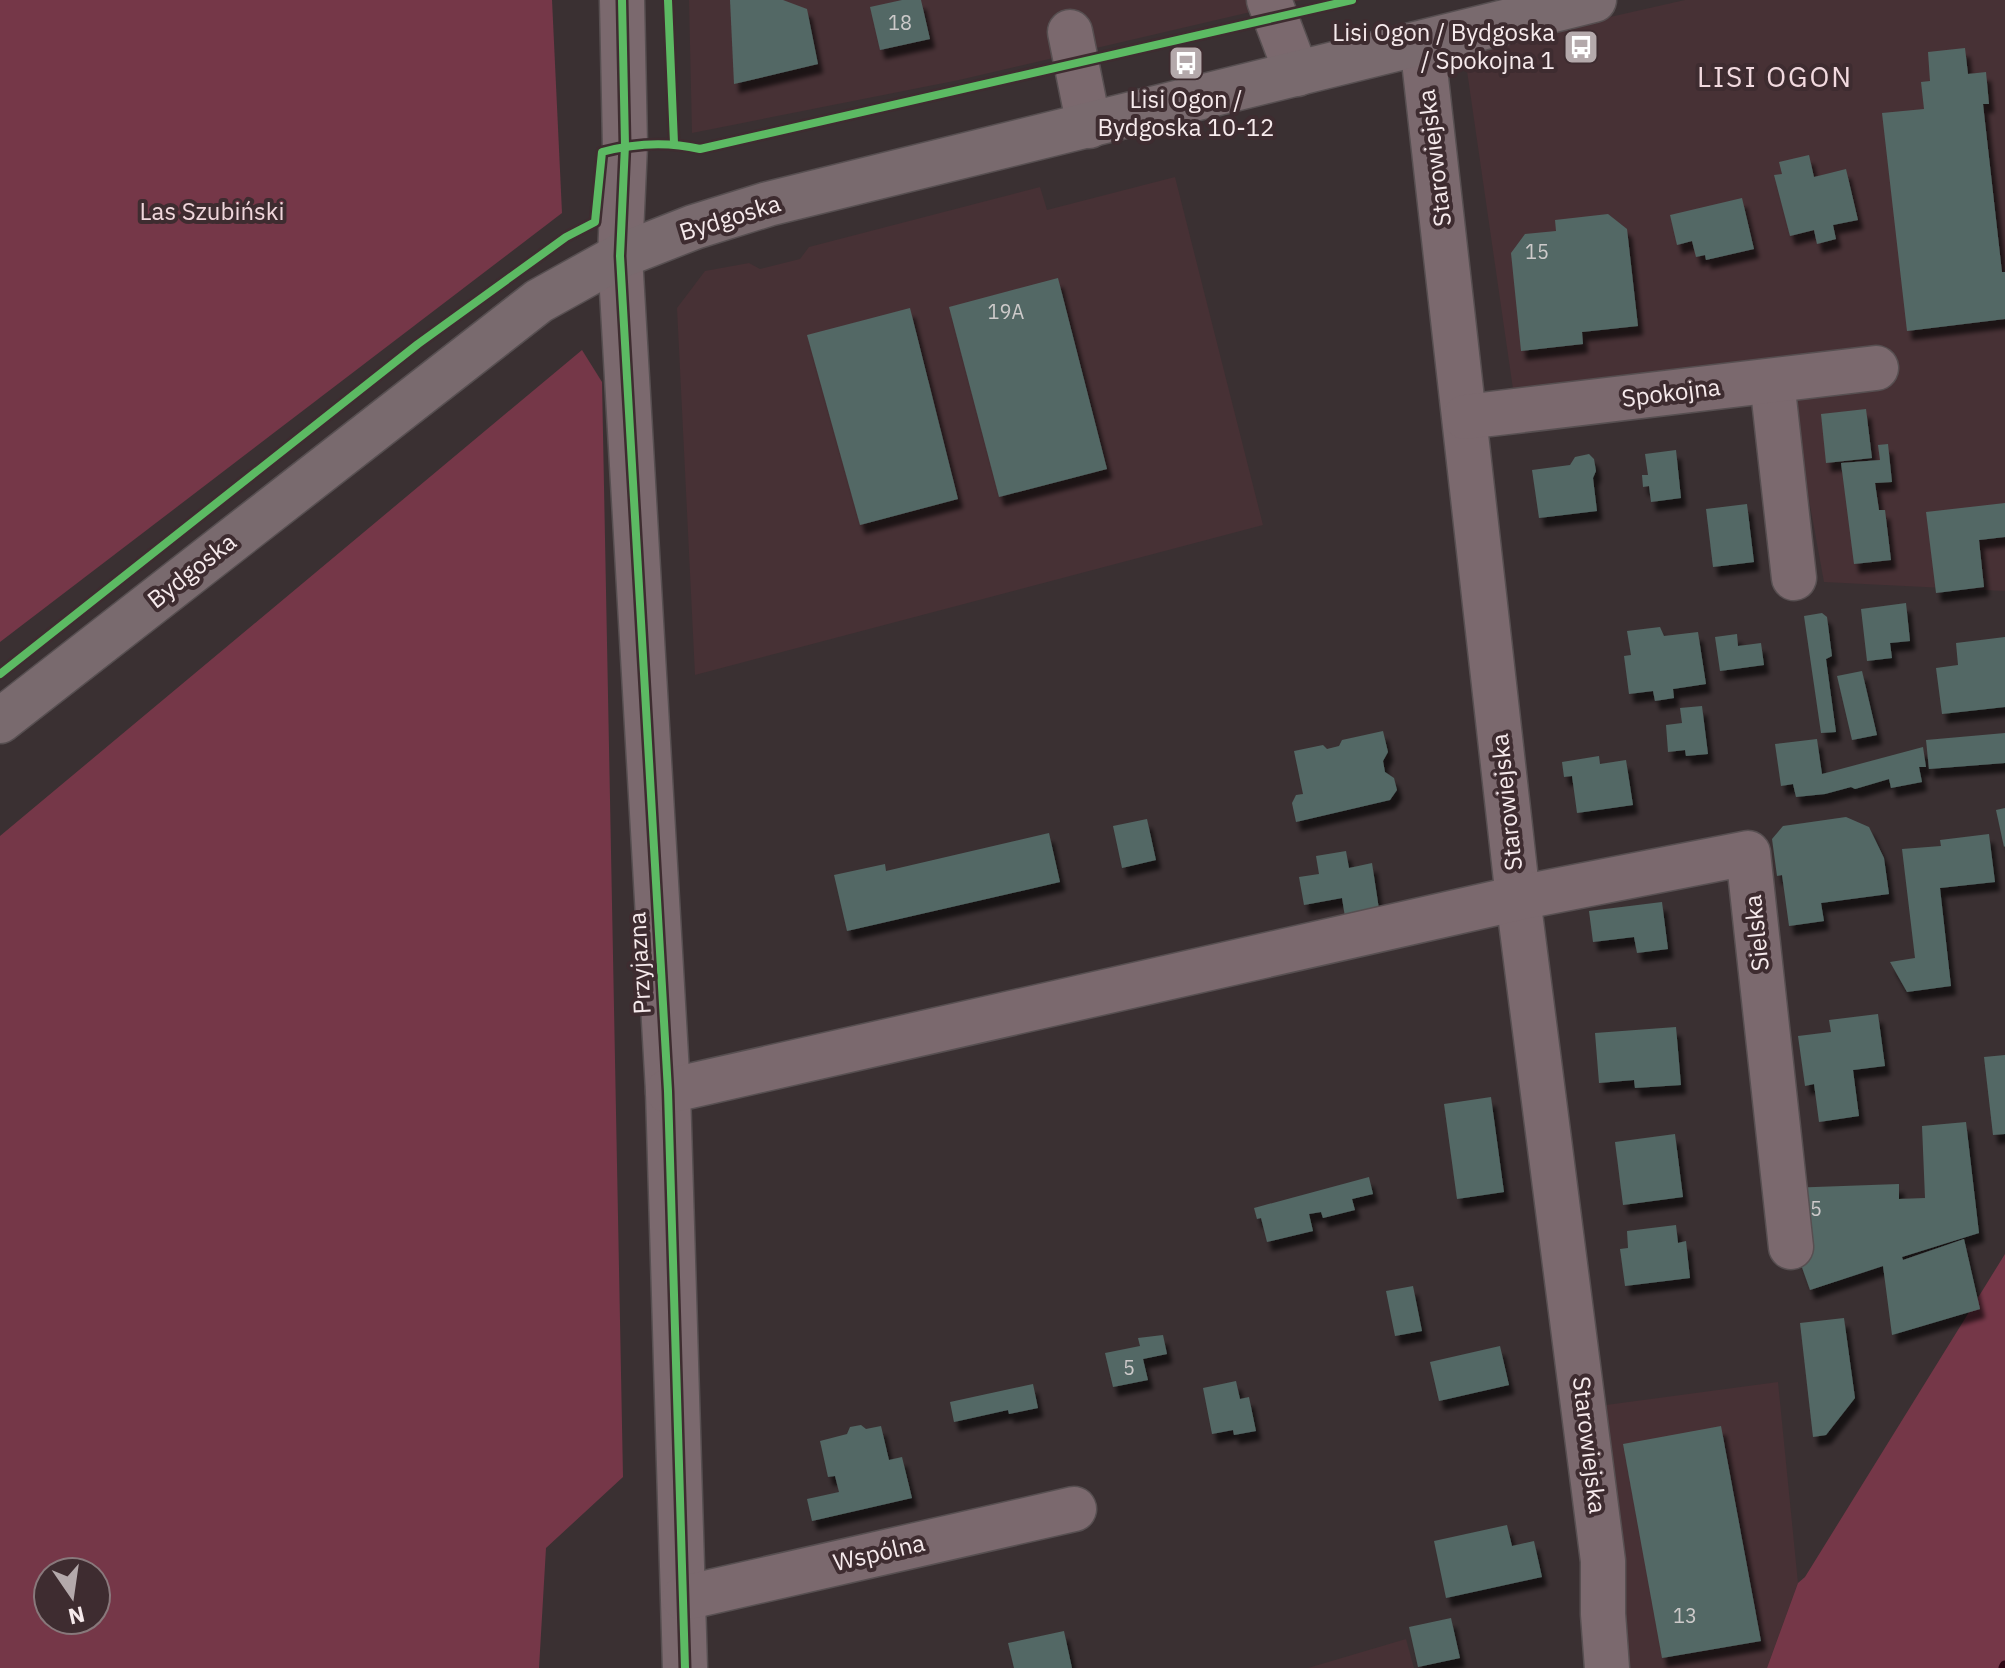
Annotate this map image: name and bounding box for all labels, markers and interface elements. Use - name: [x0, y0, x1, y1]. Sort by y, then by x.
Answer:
- house number: 18: [888, 9, 912, 36]
- place label: Lisi Ogon / Bydgoska / Spokojna 1: [1332, 16, 1555, 76]
- bus stop icon: Lisi Ogon / Bydgoska / Spokojna 1: [1562, 28, 1600, 66]
- bus stop icon: Lisi Ogon / Bydgoska 10-12: [1167, 44, 1205, 82]
- district label: LISI OGON: [1697, 58, 1853, 95]
- place label: Lisi Ogon / Bydgoska 10-12: [1097, 83, 1275, 143]
- street label: Starowiejska: [1410, 88, 1458, 228]
- street label: Bydgoska: [675, 186, 784, 248]
- park label: Las Szubiński: [140, 195, 284, 227]
- house number: 15: [1525, 238, 1549, 265]
- house number: 19A: [988, 298, 1025, 325]
- street label: Spokojna: [1620, 370, 1722, 414]
- street label: Bydgoska: [140, 525, 242, 615]
- street label: Starowiejska: [1483, 732, 1529, 872]
- street label: Sielska: [1736, 893, 1776, 973]
- street label: Przyjazna: [620, 911, 658, 1015]
- house number: 5: [1810, 1195, 1822, 1222]
- house number: 5: [1123, 1354, 1135, 1381]
- street label: Starowiejska: [1566, 1375, 1614, 1515]
- street label: Wspólna: [830, 1526, 928, 1578]
- north arrow: [32, 1556, 112, 1636]
- text: N: [66, 1600, 88, 1632]
- house number: 13: [1673, 1602, 1697, 1629]

